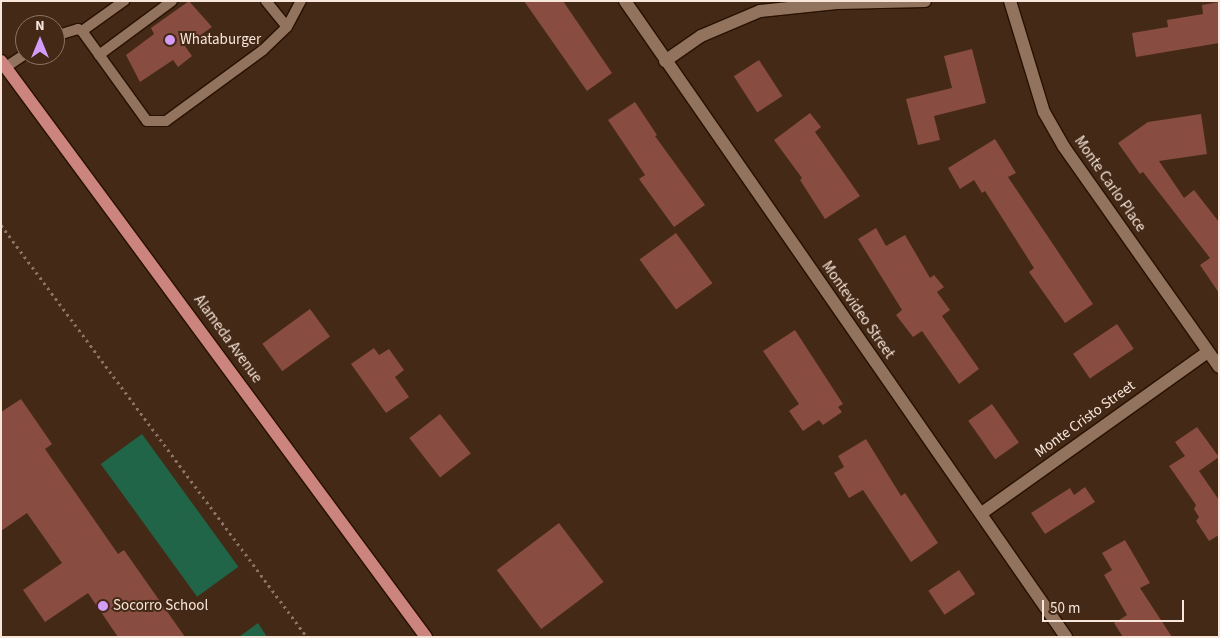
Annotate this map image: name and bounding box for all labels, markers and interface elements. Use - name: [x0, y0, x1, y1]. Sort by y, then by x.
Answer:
- north arrow: [15, 15, 65, 65]
- text: N: [35, 16, 45, 36]
- place label: Whataburger: [180, 31, 261, 49]
- marker: Whataburger: [164, 34, 176, 46]
- street label: Monte Carlo Place: [1070, 133, 1150, 235]
- street label: Montevideo Street: [818, 258, 898, 362]
- street label: Alameda Avenue: [190, 291, 266, 387]
- street label: Monte Cristo Street: [1031, 377, 1139, 461]
- scale bar: [1045, 590, 1188, 622]
- place label: Socorro School: [113, 597, 208, 615]
- text: 50 m: [1050, 598, 1080, 619]
- marker: Socorro School: [97, 600, 109, 612]

